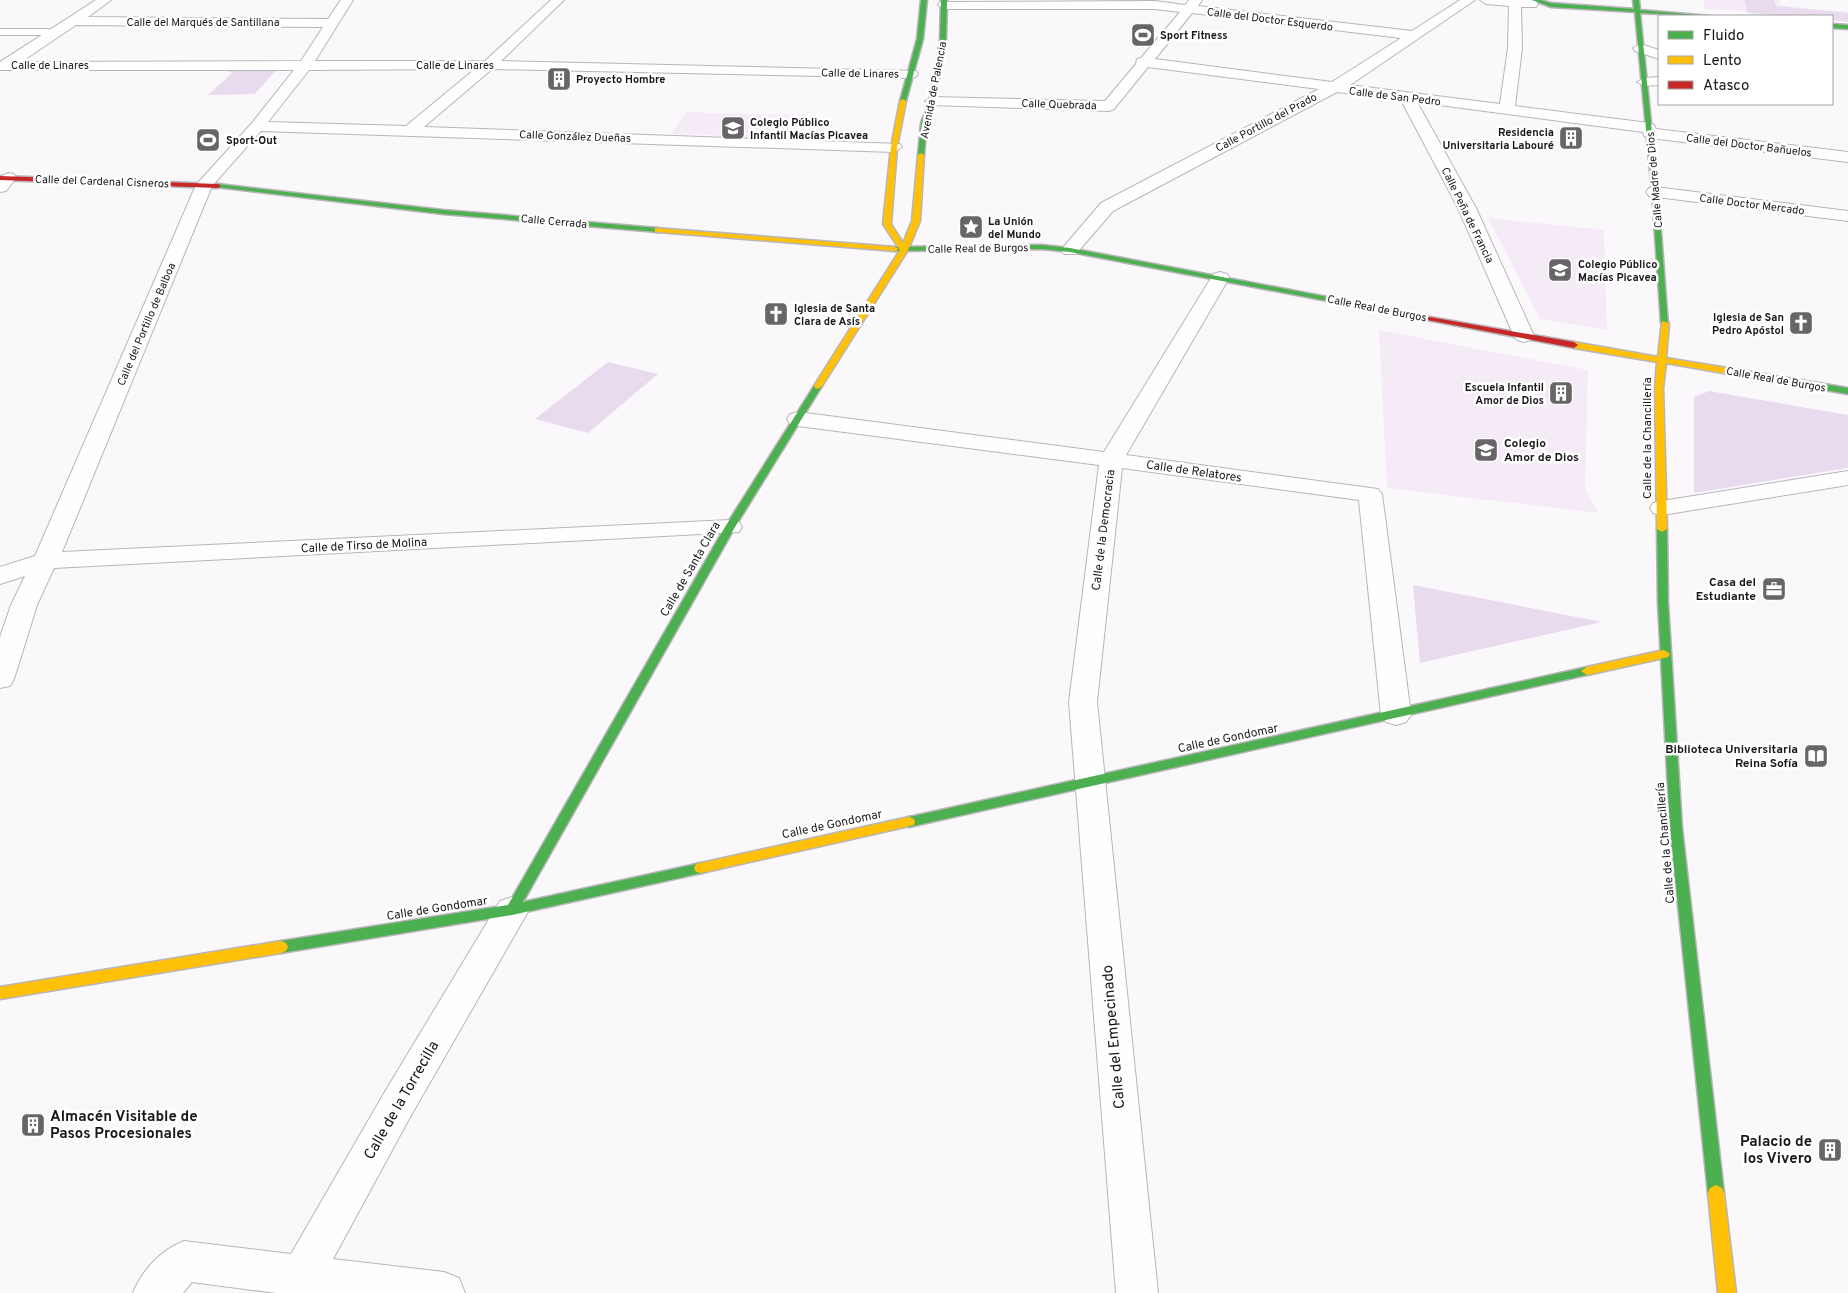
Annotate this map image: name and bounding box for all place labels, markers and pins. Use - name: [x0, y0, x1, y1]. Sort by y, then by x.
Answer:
- sports icon: Sport Fitness: [1130, 22, 1156, 48]
- place label: Sport Fitness: [1160, 29, 1228, 43]
- building icon: Proyecto Hombre: [546, 66, 572, 92]
- place label: Proyecto Hombre: [576, 73, 665, 87]
- school or university icon: Colegio Público Infantil Macías Picavea: [720, 115, 746, 141]
- place label: Colegio Público Infantil Macías Picavea: [750, 116, 868, 143]
- building icon: Residencia Universitaria Labouré: [1558, 125, 1584, 151]
- place label: Residencia Universitaria Labouré: [1442, 126, 1554, 153]
- sports icon: Sport-Out: [195, 127, 221, 153]
- place label: Sport-Out: [226, 134, 277, 148]
- place icon: La Unión del Mundo: [958, 214, 984, 240]
- place label: La Unión del Mundo: [988, 215, 1041, 242]
- school or university icon: Colegio Público Macías Picavea: [1547, 257, 1573, 283]
- place label: Colegio Público Macías Picavea: [1578, 258, 1658, 285]
- church icon: Iglesia de Santa Clara de Asís: [763, 301, 789, 327]
- place label: Iglesia de Santa Clara de Asís: [794, 302, 875, 329]
- church icon: Iglesia de San Pedro Apóstol: [1788, 310, 1814, 336]
- place label: Iglesia de San Pedro Apóstol: [1712, 311, 1784, 338]
- building icon: Escuela Infantil Amor de Dios: [1548, 380, 1574, 406]
- place label: Escuela Infantil Amor de Dios: [1465, 381, 1544, 408]
- place label: Colegio Amor de Dios: [1504, 436, 1579, 466]
- school or university icon: Colegio Amor de Dios: [1473, 437, 1499, 463]
- place label: Casa del Estudiante: [1696, 575, 1756, 605]
- office icon: Casa del Estudiante: [1761, 576, 1787, 602]
- place label: Biblioteca Universitaria Reina Sofía: [1665, 742, 1798, 772]
- library icon: Biblioteca Universitaria Reina Sofía: [1803, 743, 1829, 769]
- place label: Almacén Visitable de Pasos Procesionales: [50, 1108, 198, 1144]
- building icon: Almacén Visitable de Pasos Procesionales: [20, 1112, 46, 1138]
- place label: Palacio de los Vivero: [1740, 1133, 1812, 1169]
- building icon: Palacio de los Vivero: [1817, 1137, 1843, 1163]

